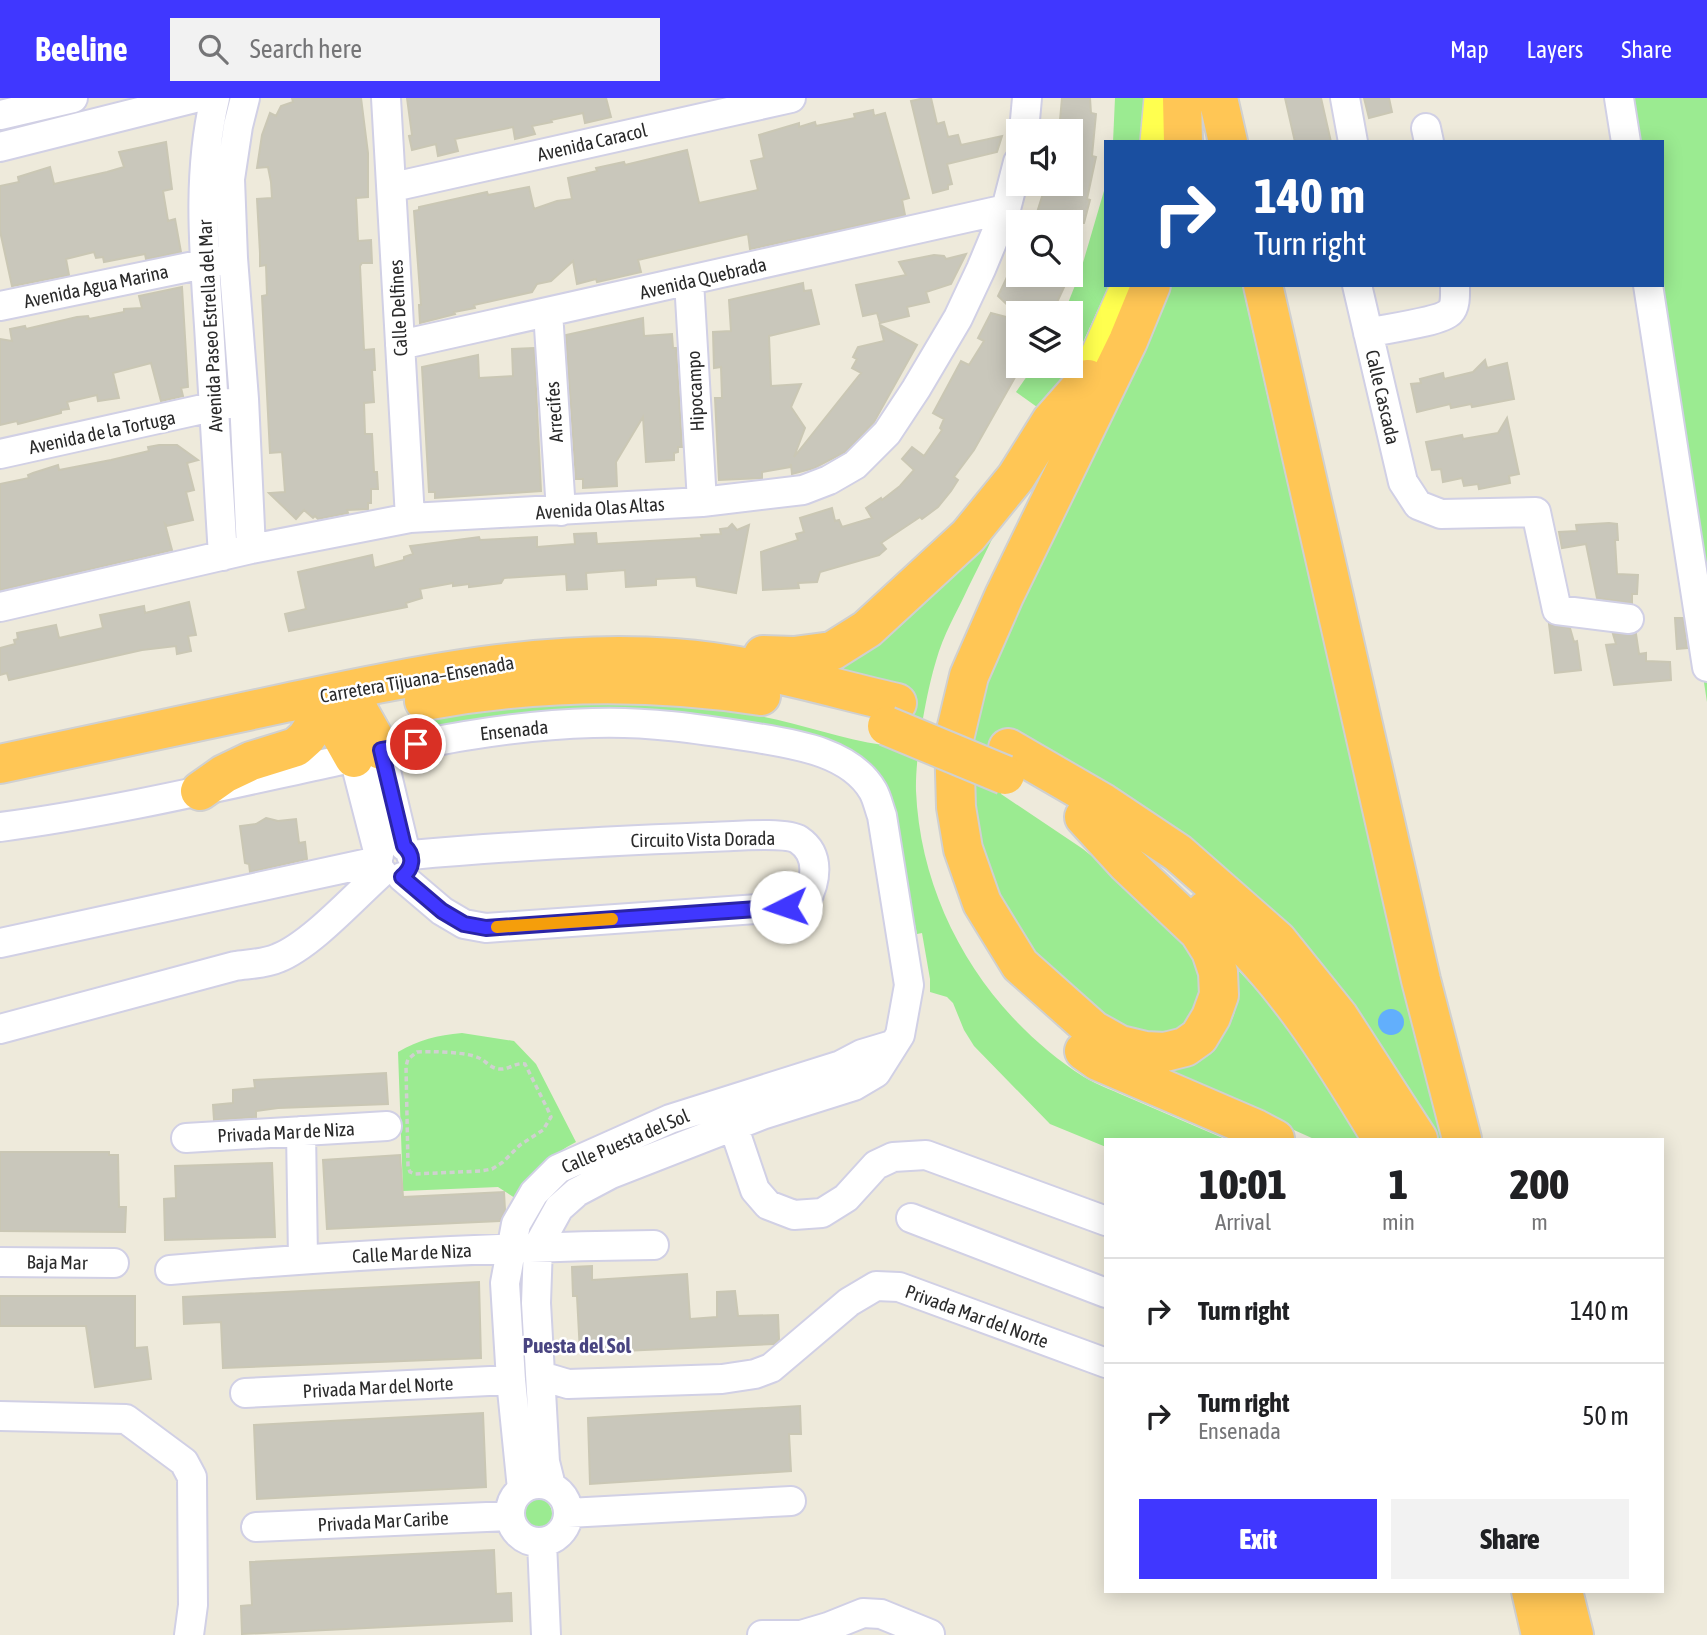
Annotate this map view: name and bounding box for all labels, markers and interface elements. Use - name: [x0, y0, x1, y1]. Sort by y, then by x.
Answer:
- search box: [170, 18, 660, 81]
- text: Beeline: [35, 30, 128, 68]
- icon: search: [194, 30, 232, 68]
- text: Search here: [250, 34, 362, 64]
- text: Map: [1450, 36, 1489, 63]
- text: Layers: [1527, 36, 1583, 63]
- text: Share: [1621, 36, 1672, 63]
- street label: Avenida Caracol: [535, 119, 649, 165]
- map controls: [1006, 119, 1083, 378]
- button: sound: [1006, 119, 1083, 196]
- text: 140 m: [1254, 167, 1365, 223]
- icon: right: [1139, 168, 1230, 259]
- button: search: [1006, 210, 1083, 287]
- street label: Avenida Paseo Estrella del Mar: [193, 219, 227, 433]
- text: Turn right: [1254, 225, 1367, 262]
- street label: Avenida Quebrada: [637, 253, 769, 303]
- street label: Calle Delfines: [384, 259, 412, 357]
- street label: Avenida Agua Marina: [22, 260, 170, 312]
- button: layers: [1006, 301, 1083, 378]
- street label: Calle Cascada: [1361, 348, 1405, 446]
- street label: Hipocampo: [682, 350, 708, 432]
- street label: Arrecifes: [541, 381, 567, 443]
- street label: Avenida de la Tortuga: [27, 406, 177, 458]
- street label: Avenida Olas Altas: [535, 492, 666, 523]
- street label: Carretera Tijuana–Ensenada: [318, 651, 516, 707]
- pin: [386, 714, 446, 774]
- street label: Ensenada: [479, 715, 549, 745]
- icon: arrive: [397, 725, 435, 763]
- street label: Circuito Vista Dorada: [630, 827, 776, 851]
- position arrow: [749, 870, 823, 944]
- street label: Calle Puesta del Sol: [558, 1104, 692, 1178]
- street label: Privada Mar de Niza: [217, 1117, 355, 1147]
- text: 10:01: [1199, 1160, 1287, 1208]
- text: 1: [1389, 1160, 1408, 1208]
- text: 200: [1510, 1160, 1569, 1208]
- text: Arrival: [1215, 1209, 1271, 1235]
- text: min: [1382, 1209, 1415, 1235]
- text: m: [1531, 1209, 1548, 1235]
- street label: Calle Mar de Niza: [352, 1239, 472, 1267]
- street label: Baja Mar: [26, 1250, 88, 1274]
- street label: Privada Mar del Norte: [902, 1280, 1052, 1352]
- icon: right: [1139, 1292, 1177, 1330]
- text: Turn right: [1198, 1296, 1289, 1326]
- text: 140 m: [1570, 1296, 1629, 1326]
- district label: Puesta del Sol: [523, 1333, 632, 1357]
- street label: Privada Mar del Norte: [302, 1372, 454, 1402]
- text: Turn right: [1198, 1388, 1289, 1418]
- icon: right: [1139, 1397, 1177, 1435]
- text: 50 m: [1582, 1401, 1629, 1431]
- text: Ensenada: [1198, 1418, 1281, 1444]
- button: Exit: [1139, 1499, 1377, 1579]
- button: Share: [1391, 1499, 1629, 1579]
- street label: Privada Mar Caribe: [317, 1507, 449, 1535]

